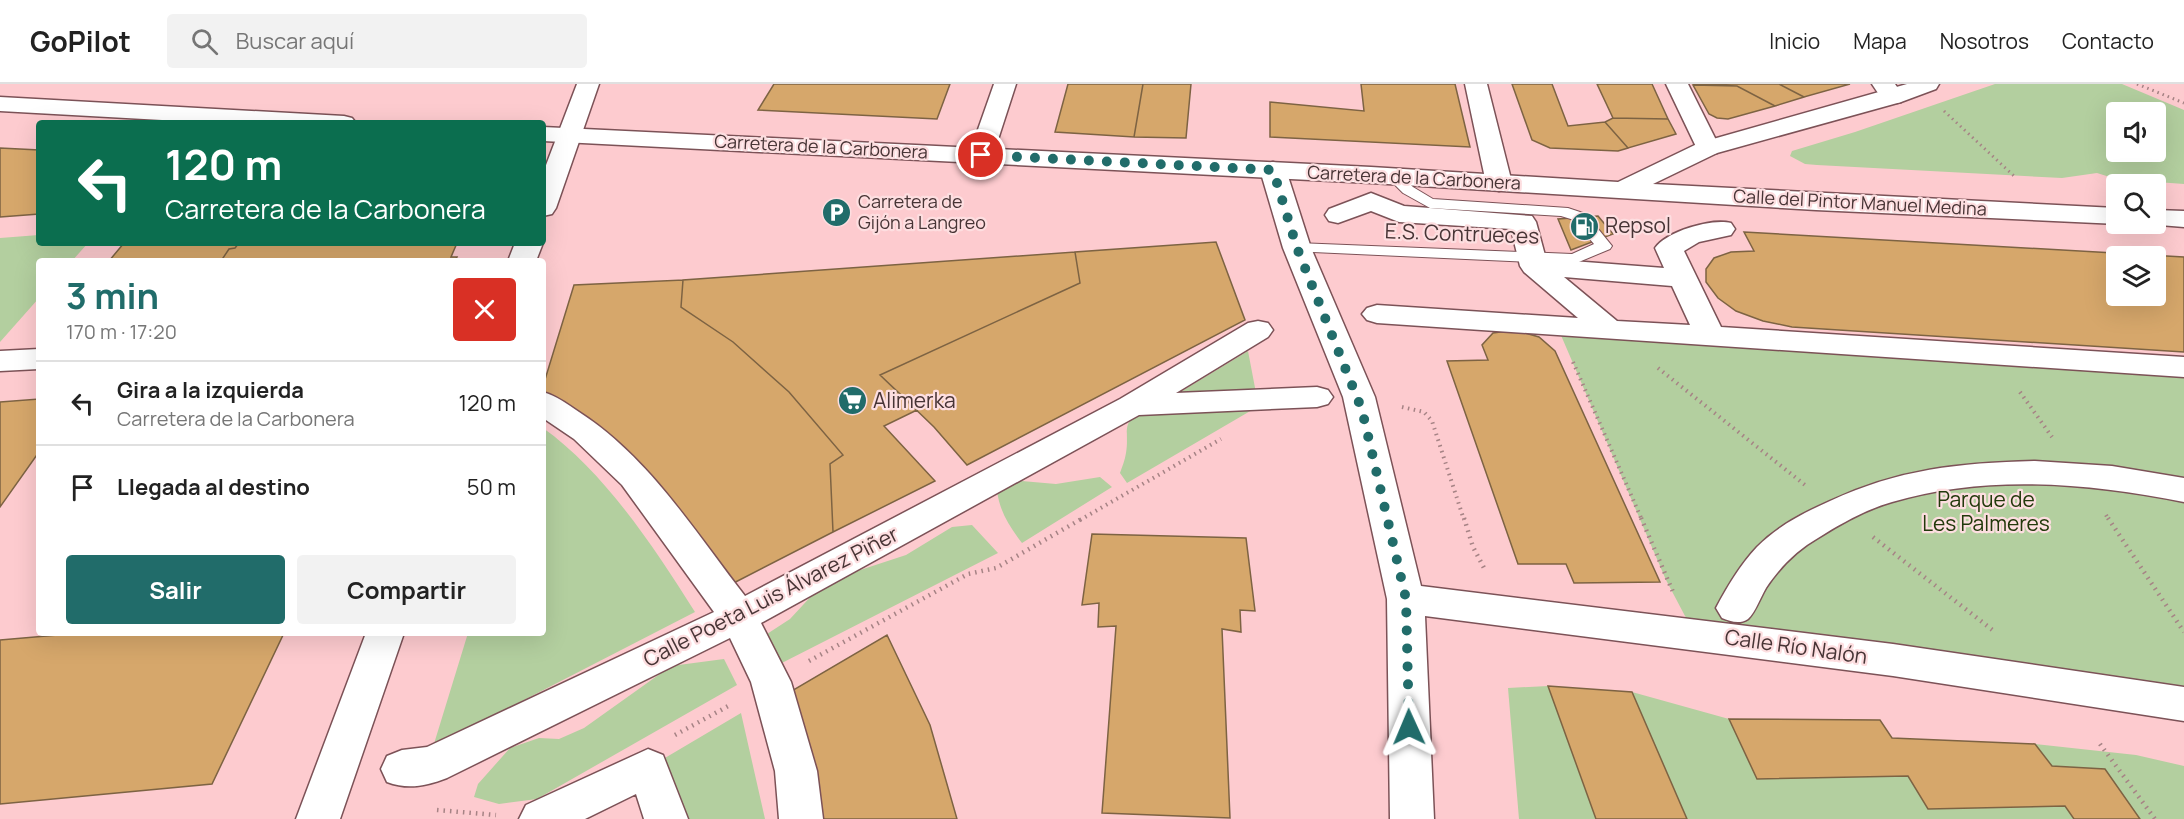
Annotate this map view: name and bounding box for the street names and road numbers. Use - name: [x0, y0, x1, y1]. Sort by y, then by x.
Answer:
- street label: Carretera de la Carbonera: [714, 128, 928, 164]
- street label: Carretera de la Carbonera: [1307, 159, 1521, 195]
- street label: Calle del Pintor Manuel Medina: [1733, 183, 1987, 221]
- street label: E.S. Contrueces: [1384, 216, 1540, 250]
- street label: Calle Poeta Luis Álvarez Piñer: [638, 519, 903, 673]
- street label: Calle Río Nalón: [1723, 622, 1869, 670]

